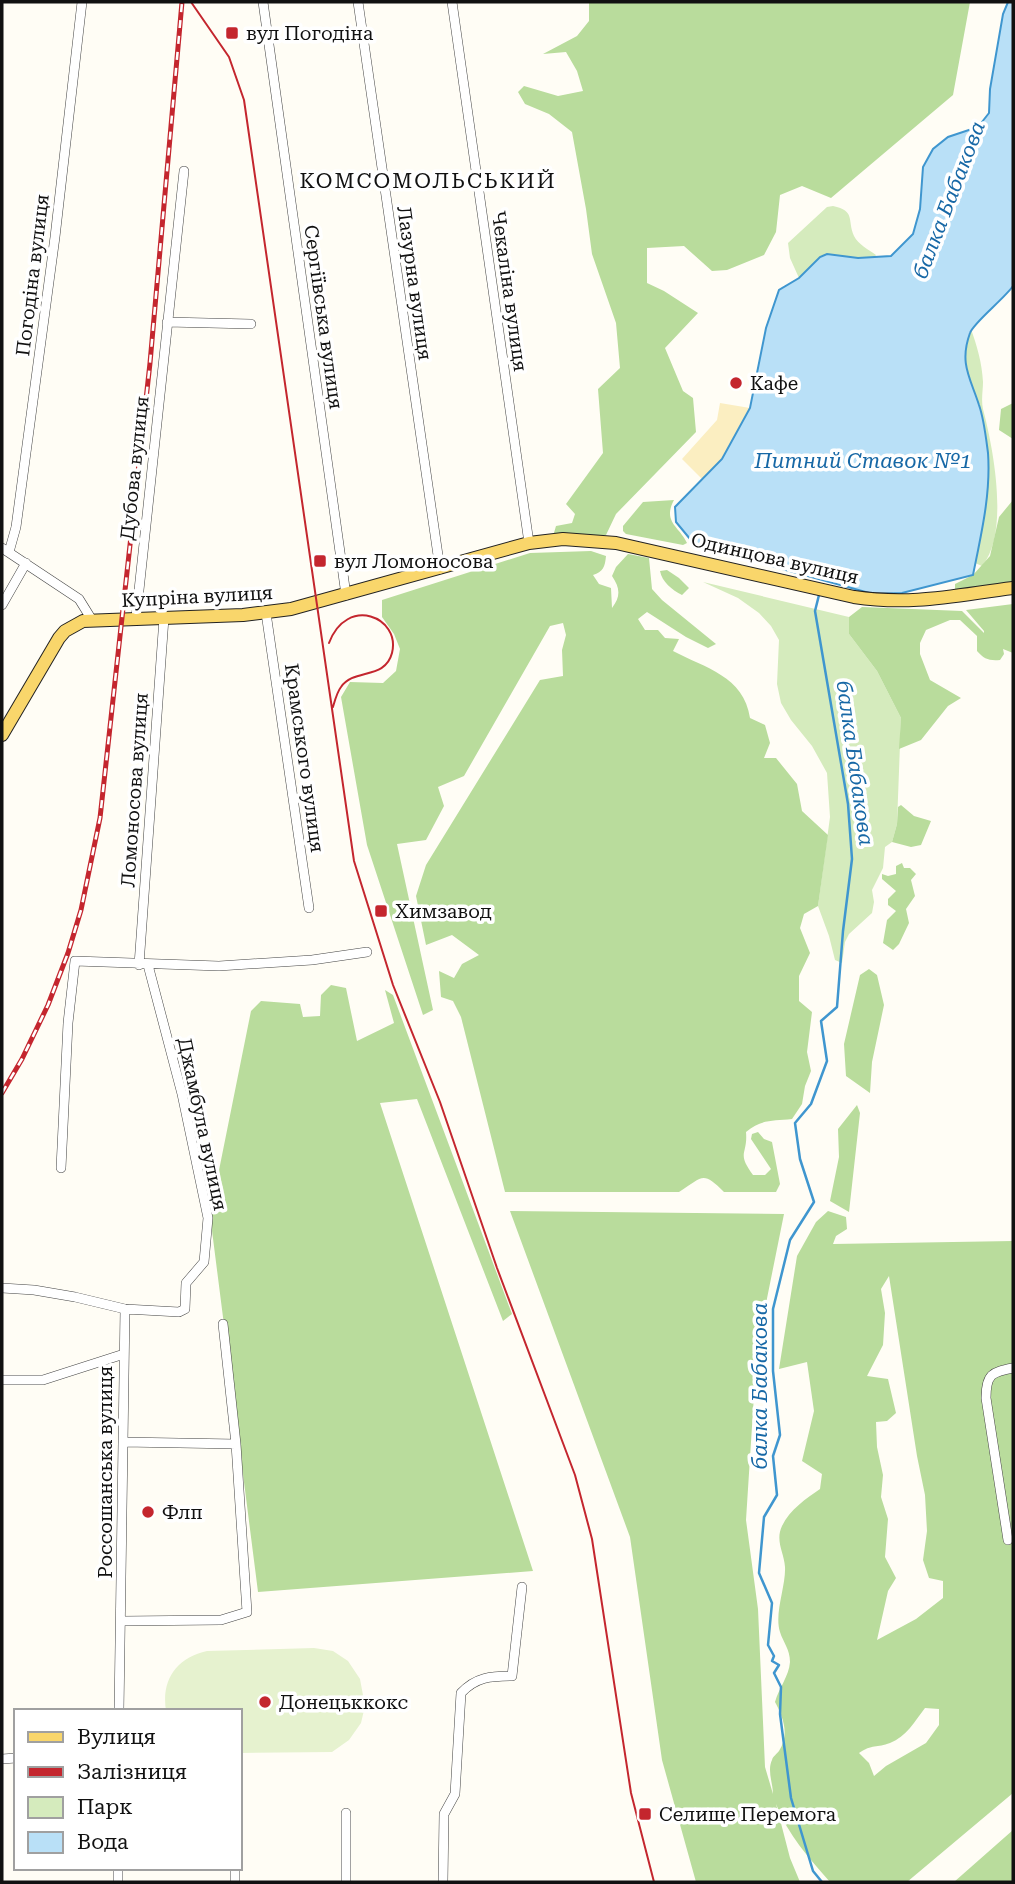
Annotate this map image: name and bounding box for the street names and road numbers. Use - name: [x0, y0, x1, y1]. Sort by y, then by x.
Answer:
- street label: Погодіна вулиця: [11, 193, 54, 357]
- street label: Лазурна вулиця: [392, 204, 437, 362]
- street label: Чекаліна вулиця: [487, 209, 532, 373]
- street label: Сергіївська вулиця: [299, 224, 348, 411]
- street label: Дубова вулиця: [116, 395, 154, 541]
- street label: Одинцова вулиця: [689, 528, 861, 589]
- street label: Купріна вулиця: [121, 581, 273, 612]
- street label: Крамського вулиця: [280, 662, 329, 854]
- street label: Ломоносова вулиця: [116, 692, 153, 888]
- street label: Джамбула вулиця: [173, 1036, 232, 1213]
- street label: Россошанська вулиця: [94, 1365, 117, 1578]

